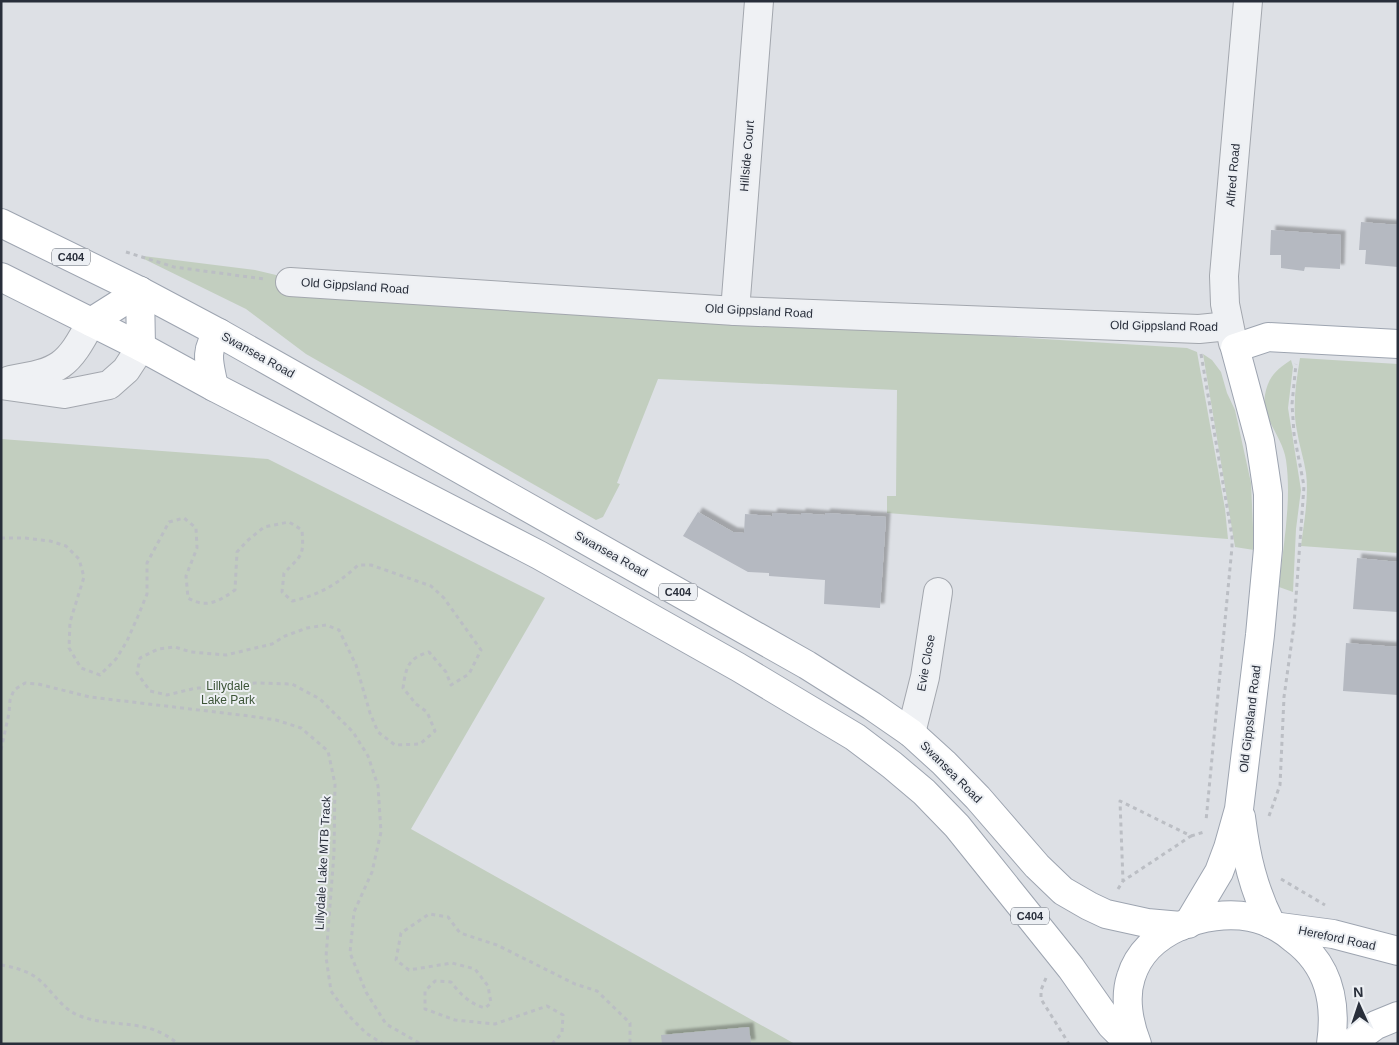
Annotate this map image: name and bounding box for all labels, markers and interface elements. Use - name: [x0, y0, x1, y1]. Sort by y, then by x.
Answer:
- street label: Hillside Court: [737, 119, 757, 192]
- street label: Alfred Road: [1223, 143, 1243, 207]
- road number: C404: [52, 248, 90, 266]
- street label: Old Gippsland Road: [301, 275, 409, 297]
- street label: Old Gippsland Road: [705, 301, 813, 321]
- street label: Old Gippsland Road: [1110, 318, 1218, 334]
- street label: Swansea Road: [219, 329, 297, 381]
- street label: Swansea Road: [572, 528, 650, 580]
- road number: C404: [659, 584, 697, 600]
- street label: Evie Close: [914, 633, 938, 692]
- street label: Old Gippsland Road: [1236, 665, 1264, 773]
- park label: Lillydale Lake Park: [201, 679, 256, 707]
- street label: Swansea Road: [917, 738, 985, 806]
- street label: Lillydale Lake MTB Track: [313, 795, 334, 930]
- road number: C404: [1011, 908, 1049, 924]
- street label: Hereford Road: [1297, 923, 1377, 953]
- north arrow: [1334, 980, 1384, 1030]
- text: N: [1353, 984, 1364, 1000]

